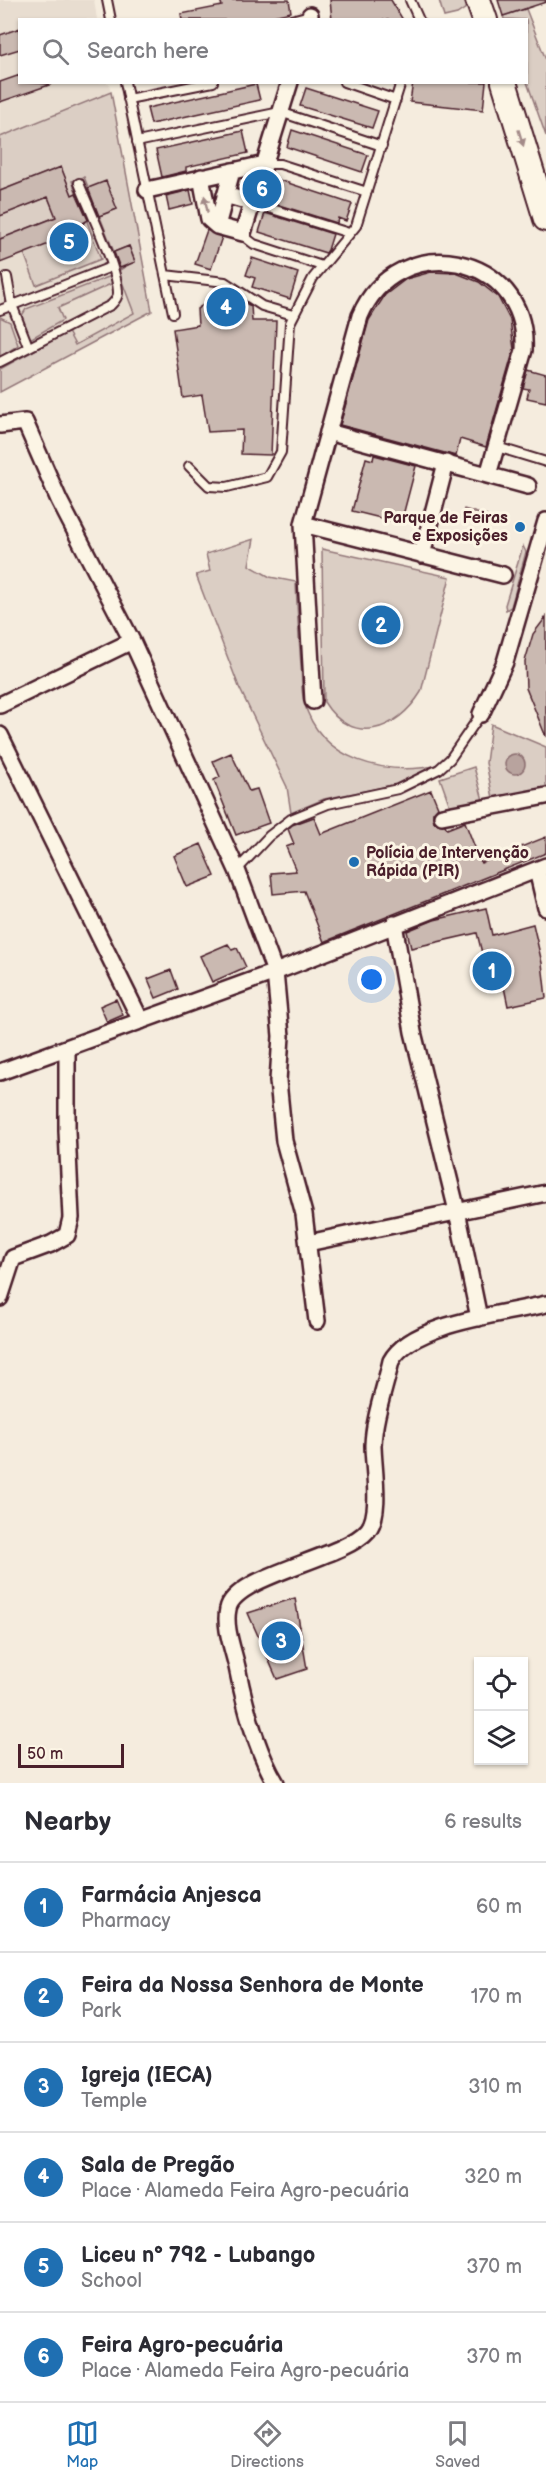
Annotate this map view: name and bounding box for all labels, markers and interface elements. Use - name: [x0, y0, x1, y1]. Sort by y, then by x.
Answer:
- search box: [18, 18, 528, 84]
- icon: search: [39, 35, 72, 68]
- text: Search here: [87, 38, 209, 65]
- one-way arrow: [517, 129, 527, 147]
- pin: 6: [242, 166, 282, 212]
- one-way arrow: [201, 194, 210, 213]
- pin: 5: [50, 220, 88, 264]
- pin: 4: [206, 284, 246, 330]
- place label: Parque de Feiras e Exposições: [384, 509, 508, 546]
- marker: Parque de Feiras e Exposições: [513, 520, 527, 534]
- pin: 2: [362, 602, 400, 648]
- place label: Polícia de Intervenção Rápida (PIR): [366, 844, 529, 881]
- marker: Polícia de Intervenção Rápida (PIR): [347, 855, 361, 869]
- pin: 1: [472, 948, 512, 994]
- your location: [357, 965, 386, 994]
- pin: 3: [262, 1618, 300, 1664]
- map controls: [474, 1657, 528, 1765]
- button: locate: [474, 1657, 528, 1711]
- button: layers: [474, 1711, 528, 1765]
- scale bar: [18, 1741, 124, 1768]
- text: 50 m: [27, 1745, 63, 1764]
- text: Nearby: [24, 1807, 111, 1838]
- text: 6 results: [444, 1810, 522, 1834]
- text: Farmácia Anjesca: [81, 1882, 262, 1909]
- text: 1: [39, 1895, 48, 1919]
- text: 60 m: [476, 1895, 522, 1919]
- text: Pharmacy: [81, 1909, 171, 1933]
- text: Feira da Nossa Senhora de Monte: [81, 1972, 424, 1999]
- text: 2: [38, 1985, 49, 2009]
- text: 170 m: [471, 1985, 522, 2009]
- text: Park: [81, 1999, 121, 2023]
- text: Igreja (IECA): [81, 2062, 213, 2089]
- text: 3: [38, 2075, 49, 2099]
- text: 310 m: [468, 2075, 522, 2099]
- text: Temple: [81, 2089, 147, 2113]
- text: Sala de Pregão: [81, 2152, 235, 2179]
- text: 4: [38, 2165, 49, 2189]
- text: 320 m: [464, 2165, 522, 2189]
- text: Place · Alameda Feira Agro-pecuária: [81, 2179, 409, 2203]
- text: Liceu nº 792 - Lubango: [81, 2242, 315, 2269]
- text: 5: [38, 2255, 49, 2279]
- text: 370 m: [466, 2255, 522, 2279]
- text: School: [81, 2269, 142, 2293]
- text: Feira Agro-pecuária: [81, 2332, 283, 2359]
- text: 6: [37, 2345, 50, 2369]
- text: 370 m: [466, 2345, 522, 2369]
- text: Place · Alameda Feira Agro-pecuária: [81, 2359, 409, 2383]
- tab: Map: [66, 2417, 99, 2472]
- tab: Directions: [230, 2417, 304, 2472]
- tab: Saved: [435, 2417, 480, 2472]

